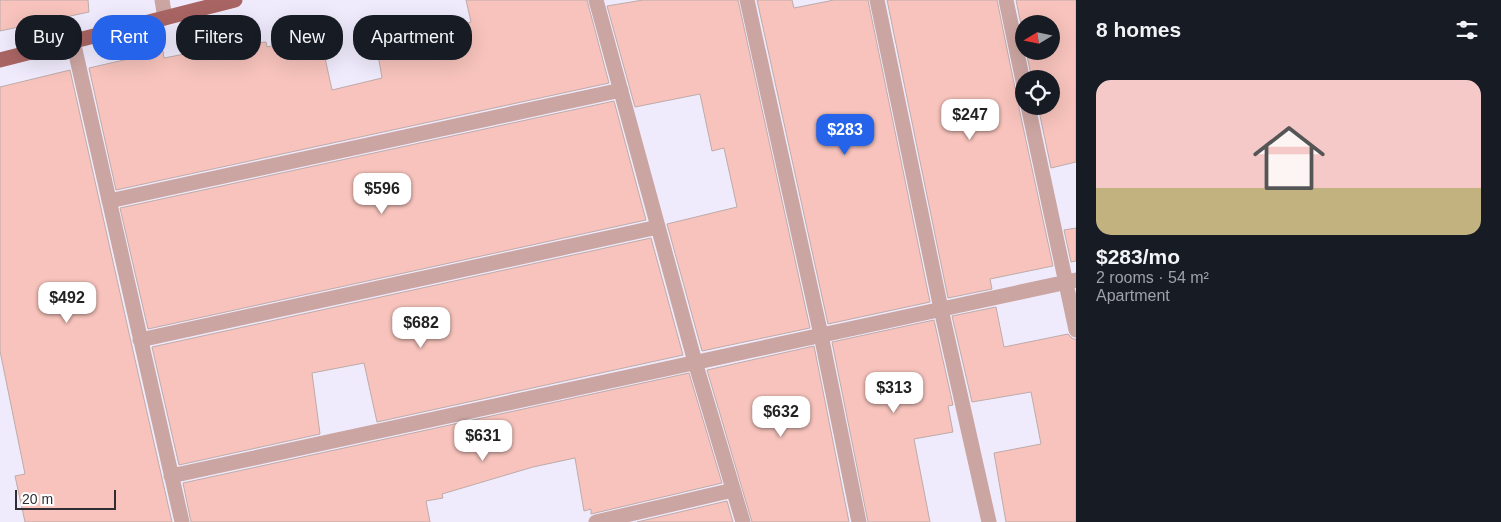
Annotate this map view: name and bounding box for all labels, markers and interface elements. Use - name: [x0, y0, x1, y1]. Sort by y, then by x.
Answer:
- chip: Buy: [15, 15, 82, 60]
- chip: Rent: [92, 15, 166, 60]
- chip: Filters: [176, 15, 261, 60]
- chip: New: [271, 15, 343, 60]
- chip: Apartment: [353, 15, 472, 60]
- north arrow: [1015, 15, 1060, 60]
- map controls: [1015, 15, 1060, 115]
- icon: filters: [1453, 16, 1481, 44]
- text: 8 homes: [1096, 18, 1181, 41]
- button: locate: [1015, 70, 1060, 115]
- pin: $247: [940, 98, 1000, 141]
- text: $247: [952, 106, 988, 123]
- icon: home: [1244, 113, 1334, 203]
- pin: $283: [815, 114, 875, 156]
- text: $283: [827, 121, 863, 138]
- pin: $596: [352, 172, 412, 215]
- text: $596: [364, 180, 400, 197]
- text: $283/mo: [1096, 245, 1180, 268]
- text: 2 rooms · 54 m²: [1096, 269, 1209, 286]
- pin: $492: [37, 282, 97, 324]
- text: Apartment: [1096, 287, 1170, 304]
- text: $492: [49, 289, 85, 306]
- pin: $682: [391, 306, 451, 349]
- text: $682: [403, 314, 439, 331]
- pin: $313: [864, 372, 924, 414]
- text: $313: [876, 379, 912, 396]
- pin: $632: [751, 396, 811, 438]
- text: $632: [763, 403, 799, 420]
- pin: $631: [453, 420, 513, 462]
- text: $631: [465, 427, 501, 444]
- scale bar: [15, 487, 116, 510]
- text: 20 m: [22, 491, 53, 507]

